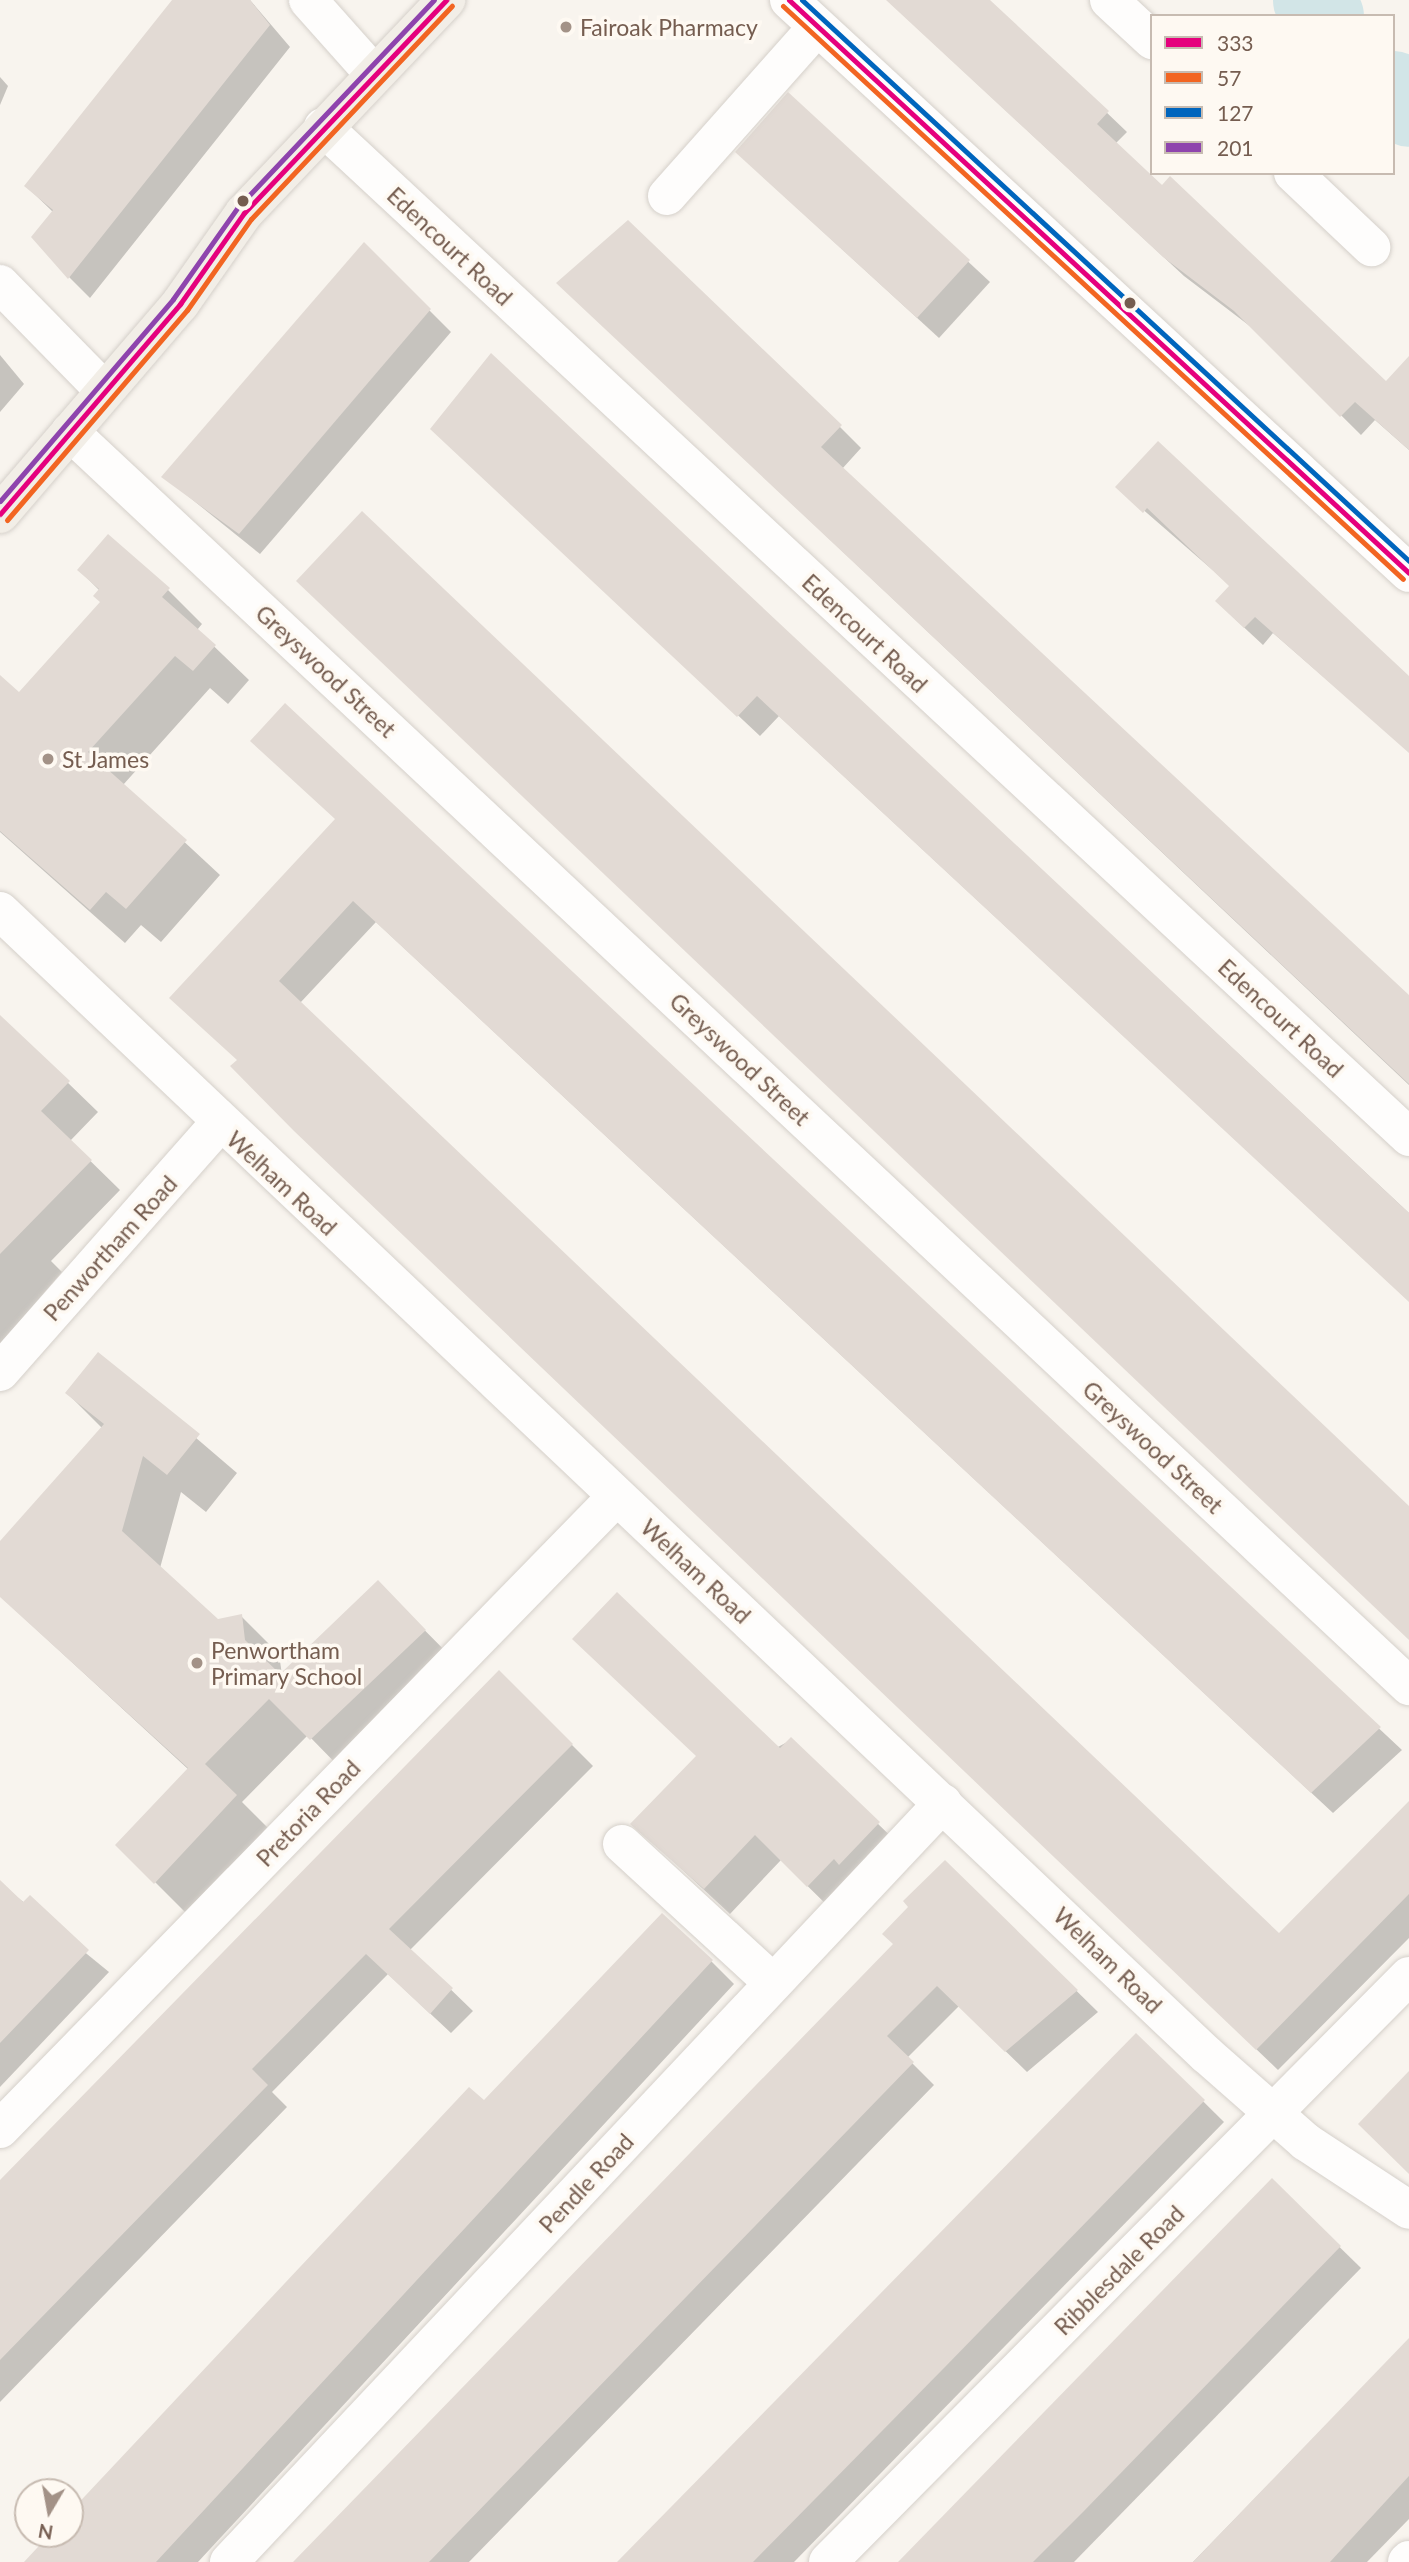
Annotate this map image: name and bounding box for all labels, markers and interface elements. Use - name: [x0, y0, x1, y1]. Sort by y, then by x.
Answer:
- place label: Fairoak Pharmacy: [580, 13, 758, 41]
- legend: [1150, 14, 1395, 175]
- marker: Fairoak Pharmacy: [558, 19, 574, 35]
- text: 333: [1217, 30, 1254, 55]
- text: 57: [1217, 65, 1241, 90]
- text: 127: [1217, 100, 1254, 125]
- text: 201: [1217, 135, 1254, 160]
- street label: Edencourt Road: [382, 181, 518, 311]
- unlabelled marker: [236, 194, 250, 208]
- unlabelled marker: [1123, 296, 1137, 310]
- street label: Edencourt Road: [797, 568, 933, 698]
- street label: Greyswood Street: [250, 599, 402, 743]
- place label: St James: [62, 745, 150, 773]
- marker: St James: [40, 751, 56, 767]
- street label: Edencourt Road: [1213, 953, 1349, 1083]
- street label: Greyswood Street: [664, 987, 816, 1131]
- street label: Welham Road: [221, 1125, 343, 1241]
- street label: Penwortham Road: [38, 1170, 182, 1326]
- street label: Greyswood Street: [1077, 1375, 1229, 1519]
- street label: Welham Road: [635, 1513, 757, 1629]
- place label: Penwortham Primary School: [211, 1636, 363, 1690]
- marker: Penwortham Primary School: [189, 1655, 205, 1671]
- street label: Pretoria Road: [250, 1754, 366, 1872]
- street label: Welham Road: [1048, 1901, 1168, 2019]
- street label: Pendle Road: [533, 2128, 639, 2238]
- street label: Ribblesdale Road: [1048, 2199, 1190, 2341]
- north arrow: [14, 2478, 84, 2548]
- text: N: [36, 2520, 55, 2545]

